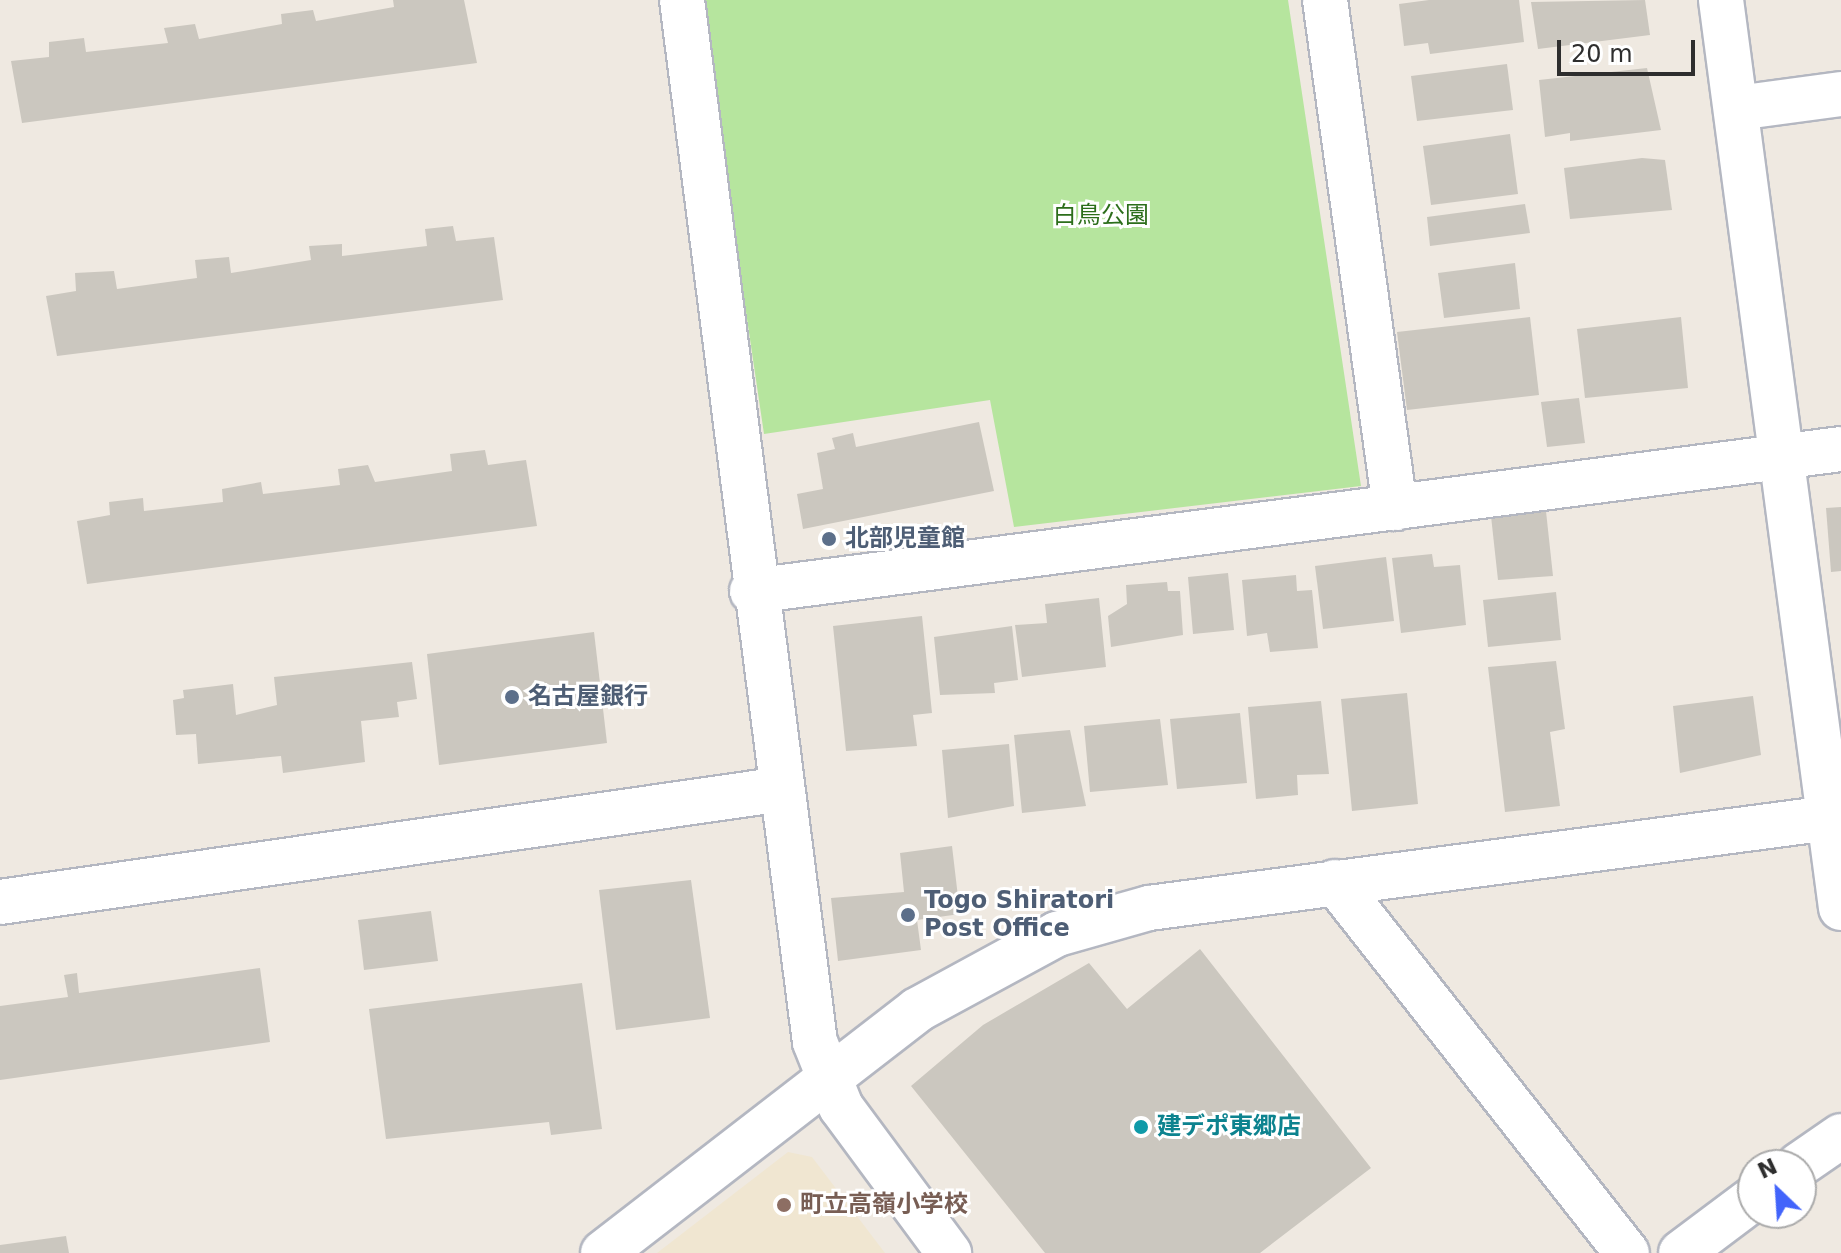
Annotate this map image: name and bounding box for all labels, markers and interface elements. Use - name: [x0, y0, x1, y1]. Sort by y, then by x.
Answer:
- scale bar: [1561, 24, 1699, 74]
- text: 20 m: [1571, 40, 1633, 68]
- park label: 白鳥公園: [1053, 202, 1149, 230]
- place label: 北部児童館: [845, 525, 965, 553]
- marker: 北部児童館: [820, 530, 838, 548]
- place label: 名古屋銀行: [528, 683, 648, 711]
- marker: 名古屋銀行: [503, 688, 521, 706]
- place label: Togo Shiratori Post Office: [924, 887, 1114, 943]
- marker: Togo Shiratori Post Office: [899, 906, 917, 924]
- place label: 建デポ東郷店: [1157, 1113, 1301, 1141]
- marker: 建デポ東郷店: [1132, 1118, 1150, 1136]
- north arrow: [1737, 1149, 1817, 1229]
- text: N: [1754, 1153, 1781, 1184]
- place label: 町立高嶺小学校: [800, 1191, 968, 1219]
- marker: 町立高嶺小学校: [775, 1196, 793, 1214]

